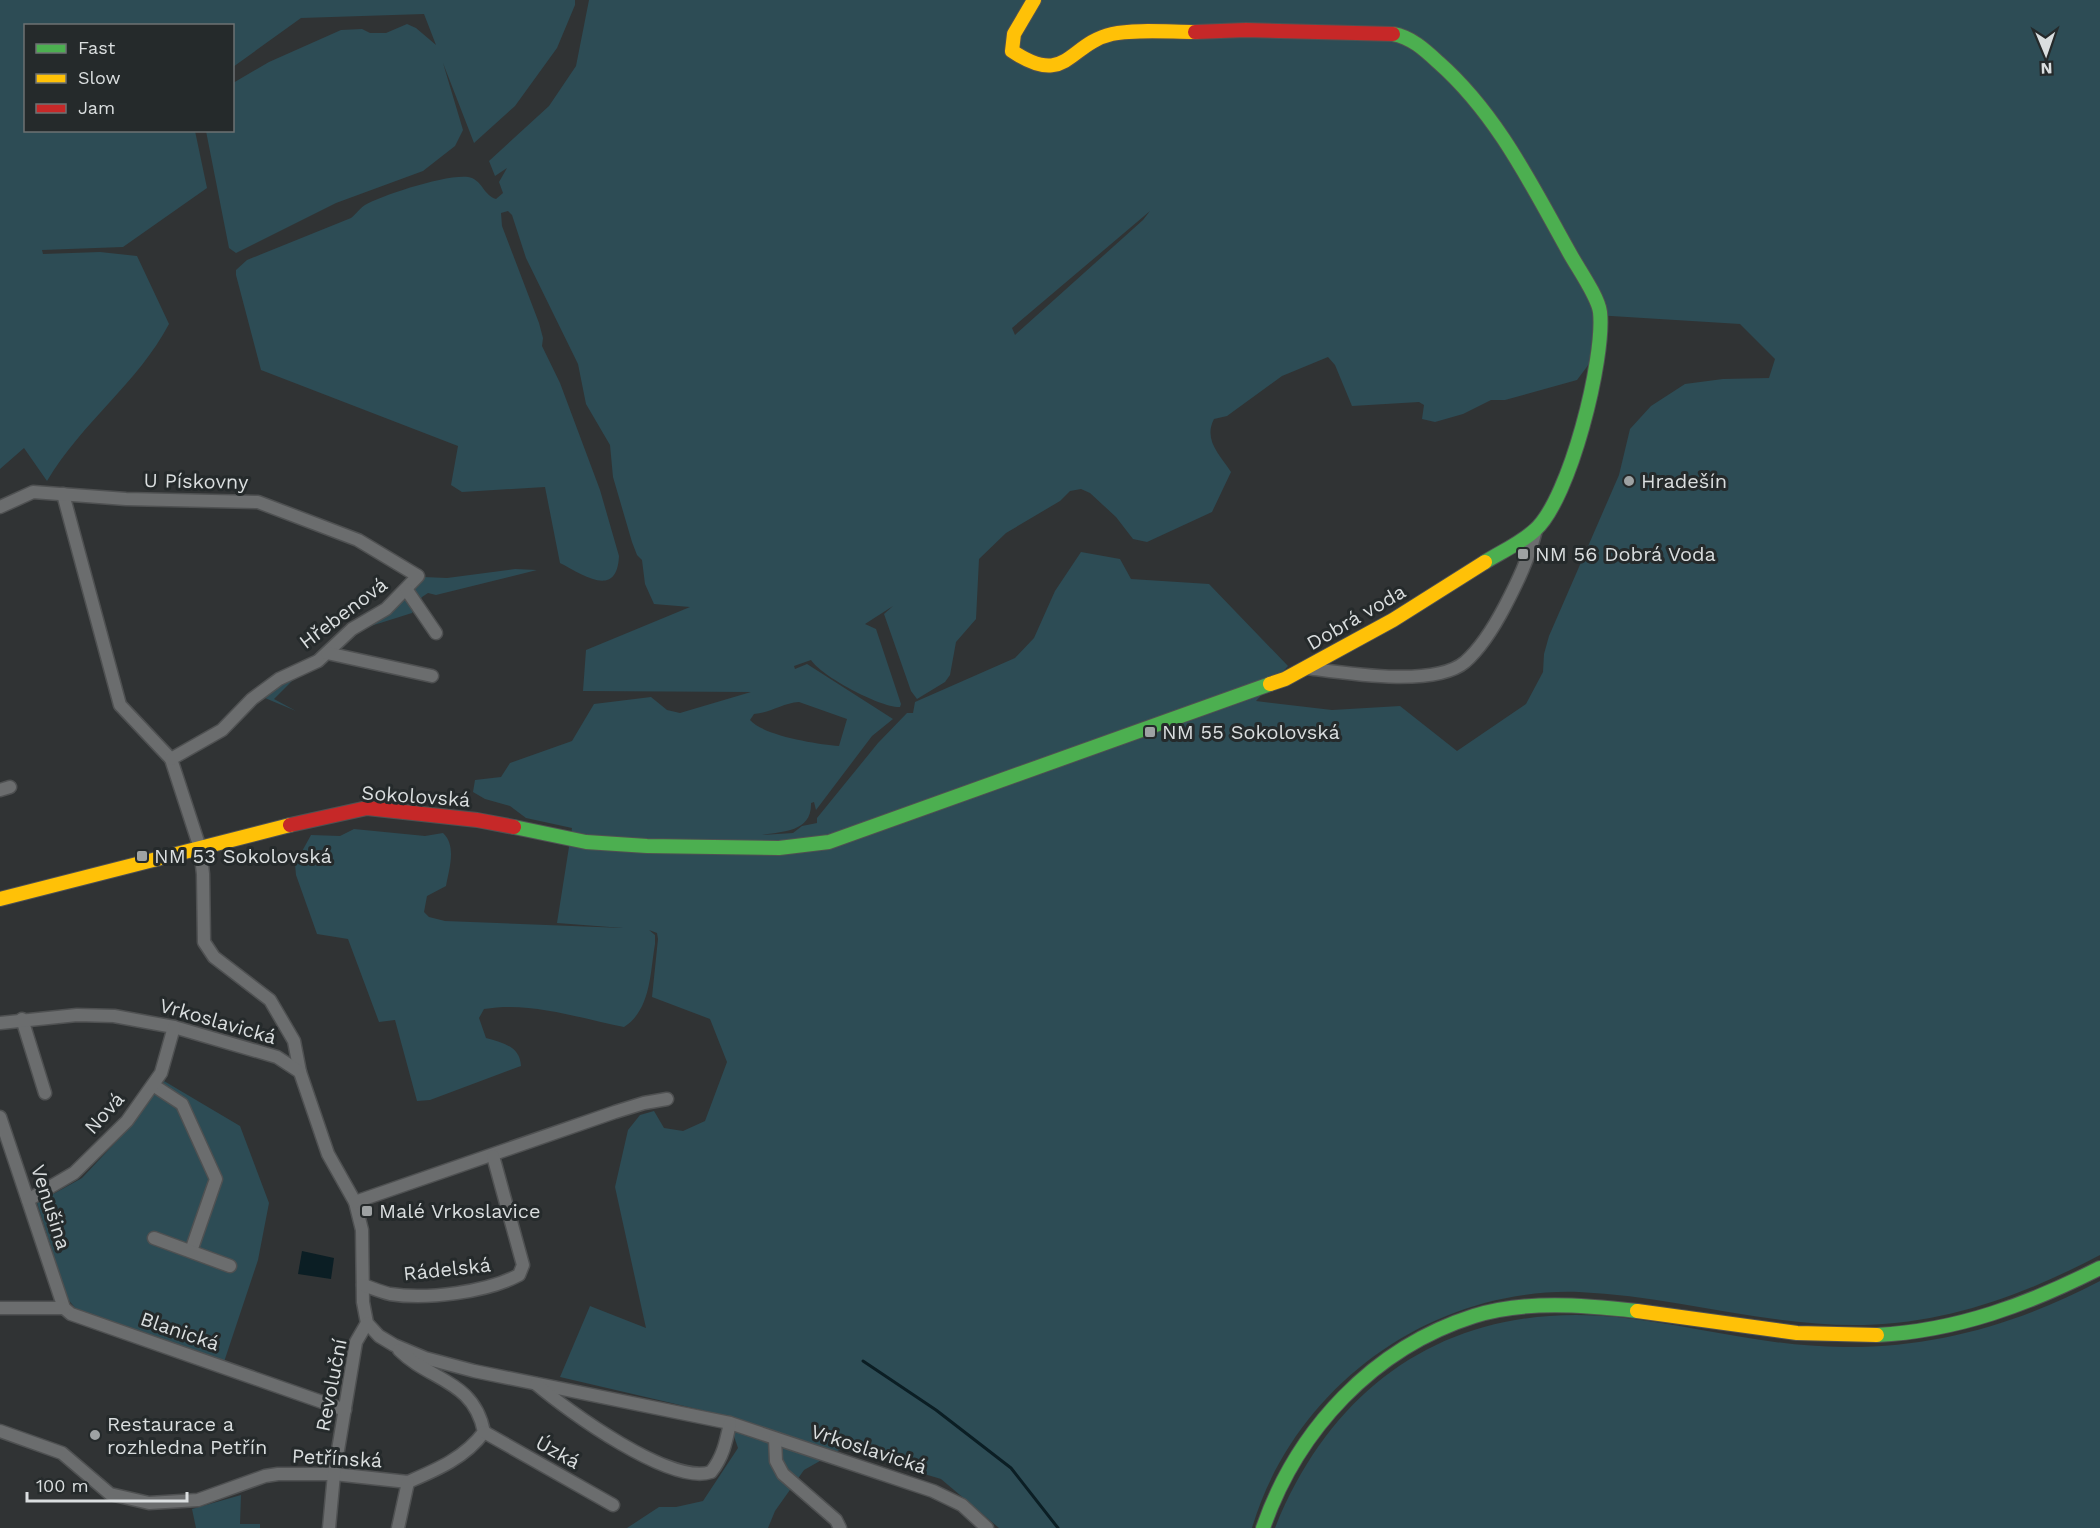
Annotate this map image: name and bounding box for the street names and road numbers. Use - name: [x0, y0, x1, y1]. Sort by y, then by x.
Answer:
- street label: U Pískovny: [143, 468, 249, 494]
- street label: Hřebenová: [294, 572, 392, 654]
- street label: Dobrá voda: [1302, 579, 1410, 655]
- street label: Sokolovská: [361, 780, 471, 812]
- street label: Vrkoslavická: [157, 993, 279, 1049]
- street label: Nová: [79, 1087, 129, 1139]
- street label: Venušina: [26, 1162, 76, 1252]
- street label: Rádelská: [402, 1252, 492, 1286]
- street label: Blanická: [137, 1306, 223, 1356]
- street label: Revoluční: [310, 1337, 352, 1433]
- street label: Vrkoslavická: [808, 1419, 930, 1479]
- street label: Úzká: [532, 1430, 584, 1474]
- street label: Petřínská: [291, 1444, 383, 1472]

